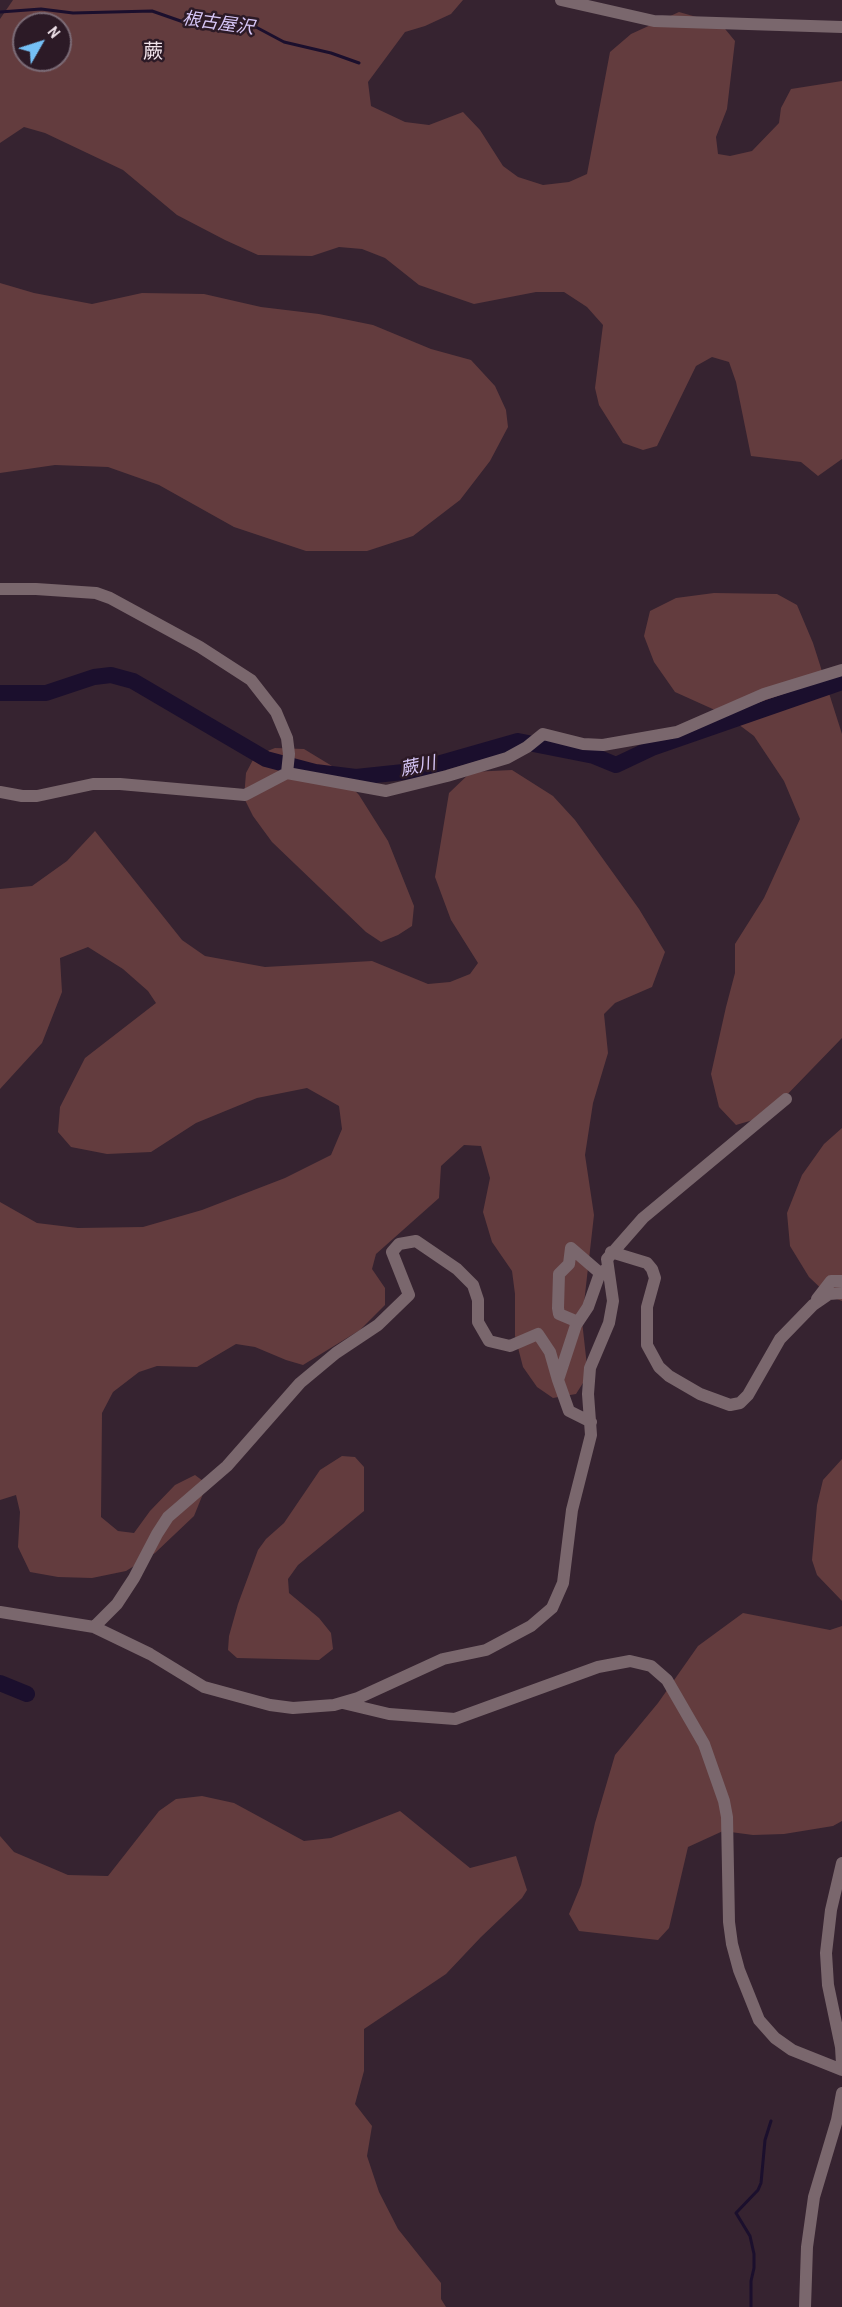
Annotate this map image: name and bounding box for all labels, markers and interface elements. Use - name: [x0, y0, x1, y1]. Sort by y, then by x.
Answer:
- water label: 根古屋沢: [181, 8, 255, 40]
- north arrow: [12, 12, 72, 72]
- text: N: [43, 21, 66, 43]
- district label: 蕨: [143, 41, 163, 65]
- water label: 蕨川: [398, 753, 438, 781]

